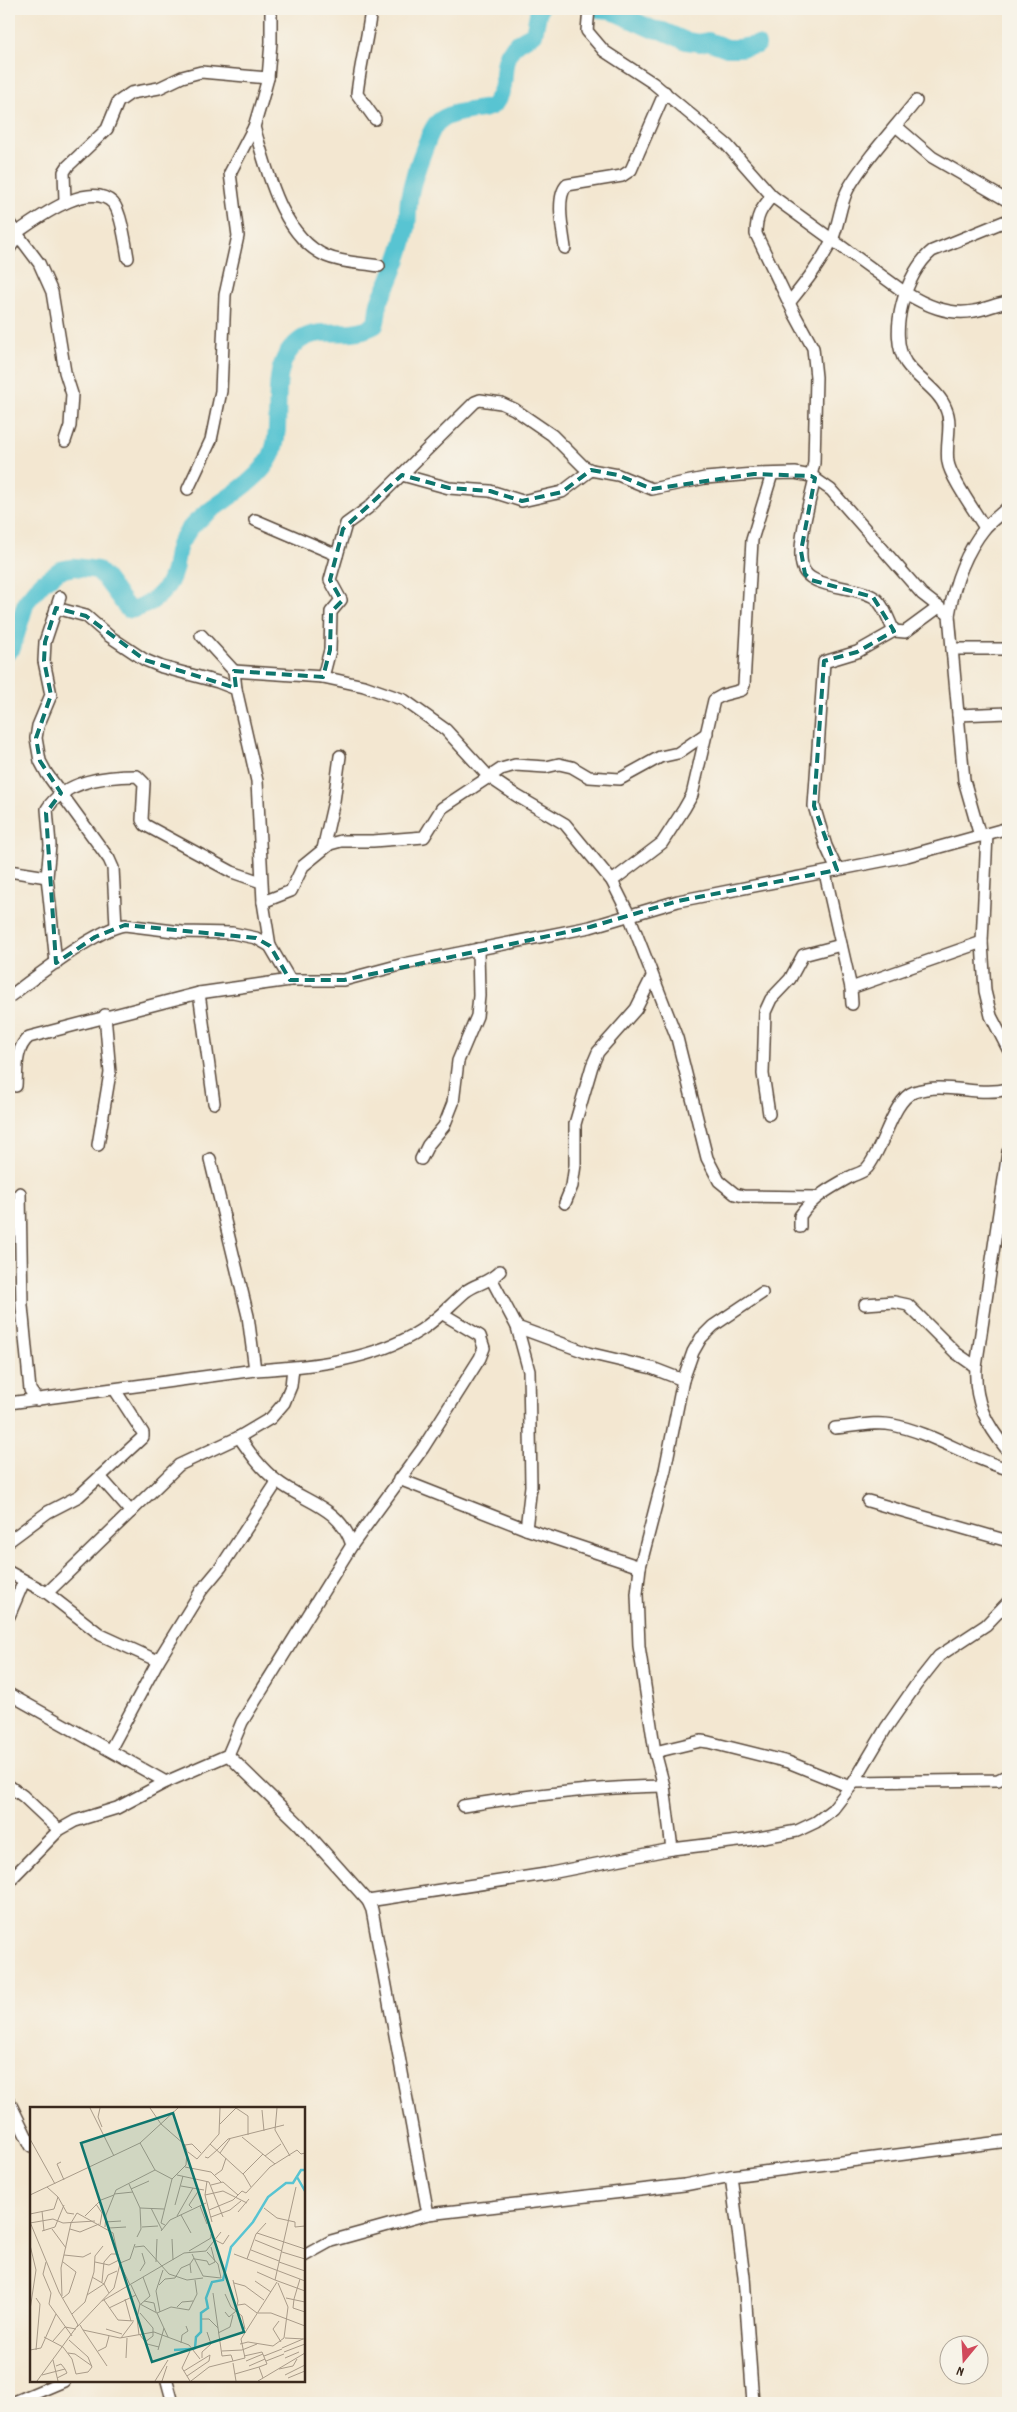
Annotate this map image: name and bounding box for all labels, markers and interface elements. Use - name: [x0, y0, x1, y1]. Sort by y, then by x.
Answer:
- inset map: [30, 2107, 305, 2382]
- north arrow: [940, 2334, 990, 2384]
- text: N: [954, 2360, 967, 2381]

